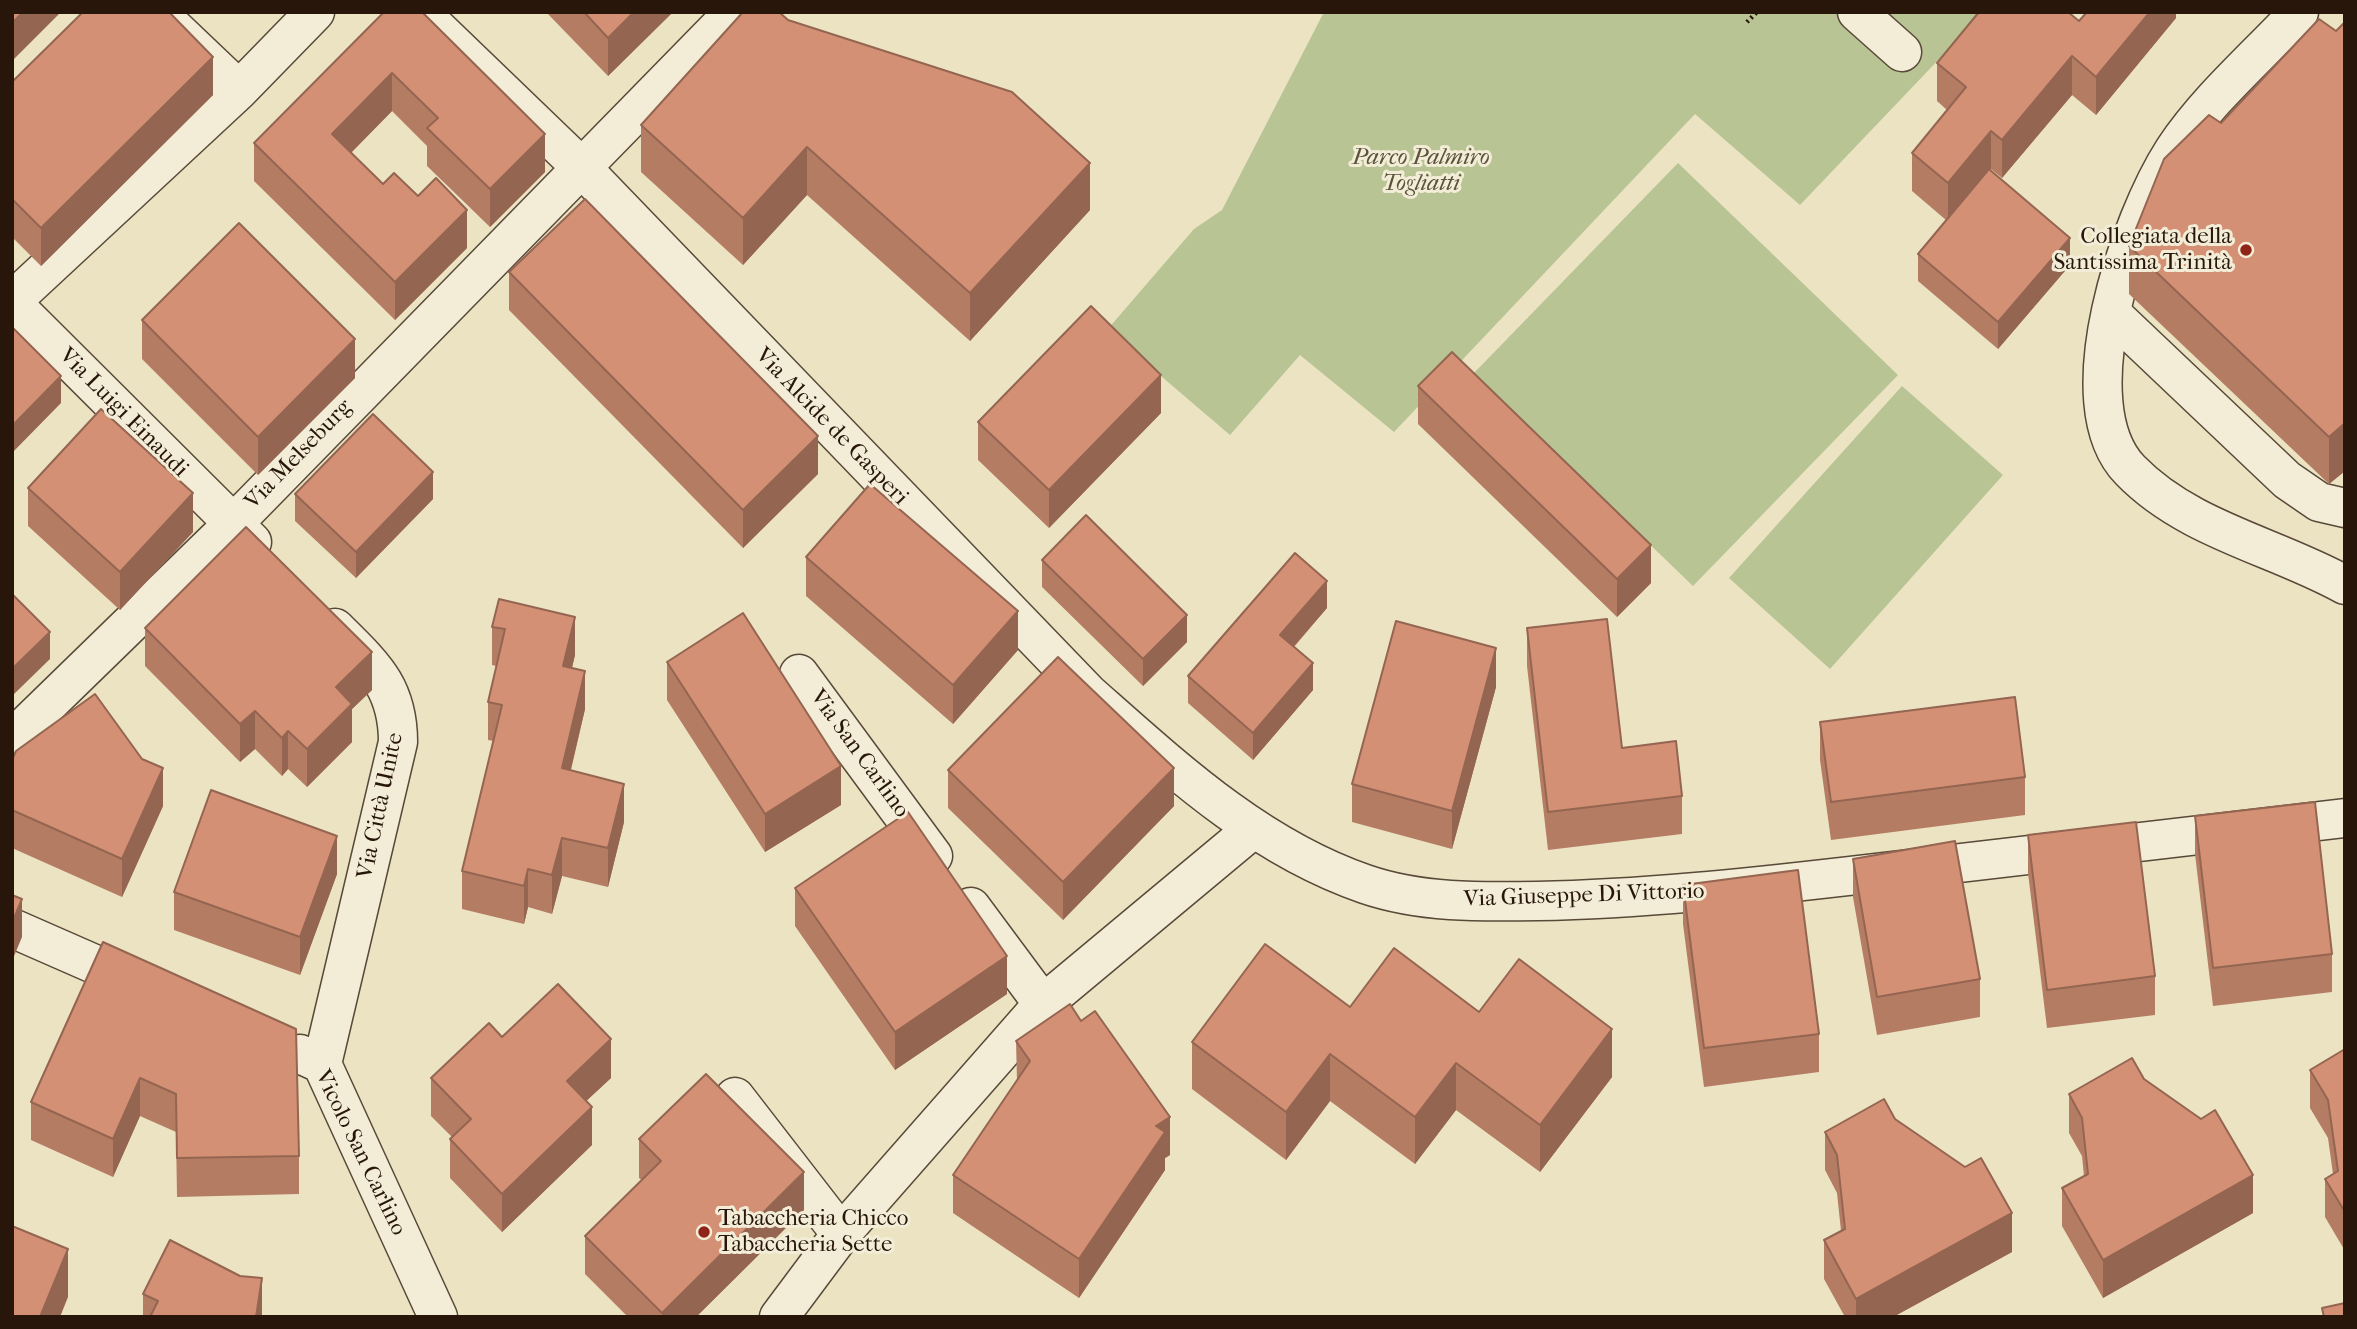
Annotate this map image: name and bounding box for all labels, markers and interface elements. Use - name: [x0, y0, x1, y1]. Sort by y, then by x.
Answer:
- park label: Parco Palmiro Togliatti: [1352, 144, 1490, 198]
- place label: Collegiata della Santissima Trinità: [2053, 223, 2232, 277]
- marker: Collegiata della Santissima Trinità: [2238, 242, 2254, 258]
- street label: Via Luigi Einaudi: [52, 342, 194, 484]
- street label: Via Alcide de Gasperi: [749, 342, 913, 512]
- street label: Via Melseburg: [240, 394, 358, 516]
- street label: Via San Carlino: [803, 684, 915, 824]
- street label: Via Città Unite: [352, 730, 410, 882]
- street label: Via Giuseppe Di Vittorio: [1463, 878, 1705, 914]
- street label: Vicolo San Carlino: [308, 1066, 412, 1240]
- place label: Tabaccheria Chicco Tabaccheria Sette: [718, 1205, 908, 1259]
- marker: Tabaccheria Chicco Tabaccheria Sette: [696, 1224, 712, 1240]

